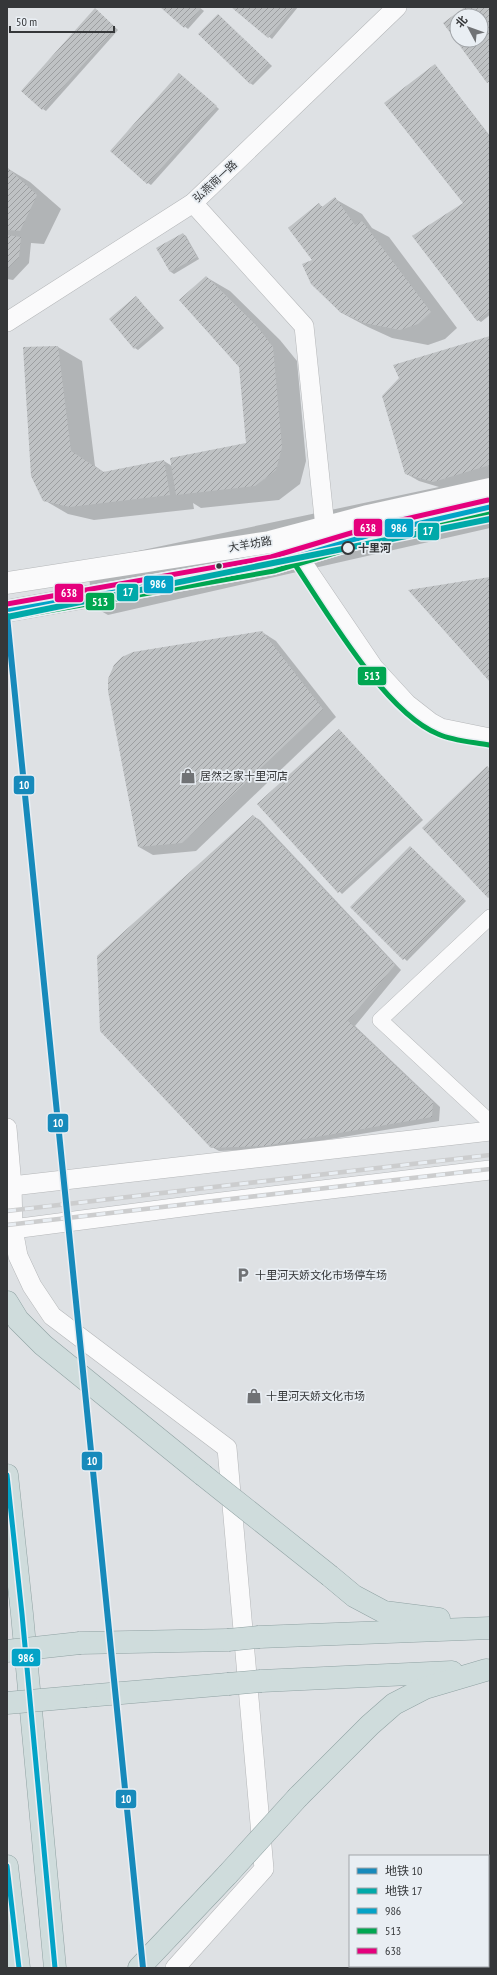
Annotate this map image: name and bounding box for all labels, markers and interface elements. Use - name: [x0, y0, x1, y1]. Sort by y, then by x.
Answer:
- scale bar: [10, 8, 114, 34]
- north arrow: [449, 8, 489, 48]
- text: 北: [453, 13, 470, 30]
- text: 50 m: [16, 14, 37, 29]
- street label: 弘燕南一路: [190, 157, 240, 205]
- line badge: 638: [353, 518, 383, 537]
- line badge: 986: [384, 518, 414, 538]
- text: 638: [360, 521, 376, 535]
- text: 986: [391, 521, 407, 535]
- line badge: 17: [417, 522, 440, 541]
- text: 17: [423, 524, 433, 538]
- street label: 大羊坊路: [227, 533, 273, 555]
- marker: 十里河: [341, 541, 355, 555]
- place label: 十里河: [358, 541, 391, 555]
- unlabelled marker: [214, 561, 224, 571]
- line badge: 986: [143, 575, 174, 594]
- text: 986: [150, 577, 166, 591]
- line badge: 638: [54, 583, 84, 603]
- line badge: 17: [116, 583, 139, 602]
- text: 17: [123, 585, 133, 599]
- text: 638: [61, 586, 77, 600]
- line badge: 513: [85, 592, 115, 611]
- text: 513: [92, 595, 108, 609]
- line badge: 513: [357, 666, 387, 686]
- text: 513: [364, 669, 380, 683]
- shop icon: 居然之家十里河店: [179, 767, 197, 785]
- place label: 居然之家十里河店: [200, 769, 288, 783]
- line badge: 10: [13, 775, 35, 795]
- text: 10: [19, 778, 29, 792]
- line badge: 10: [47, 1113, 69, 1133]
- text: 10: [53, 1116, 63, 1130]
- parking icon: 十里河天娇文化市场停车场: [234, 1266, 252, 1284]
- place label: 十里河天娇文化市场停车场: [255, 1268, 387, 1282]
- shop icon: 十里河天娇文化市场: [245, 1387, 263, 1405]
- place label: 十里河天娇文化市场: [266, 1389, 365, 1403]
- line badge: 10: [81, 1451, 103, 1471]
- text: 10: [87, 1454, 97, 1468]
- line badge: 986: [11, 1648, 41, 1667]
- text: 986: [18, 1651, 34, 1665]
- line badge: 10: [115, 1789, 137, 1809]
- text: 10: [121, 1792, 131, 1806]
- legend: [349, 1855, 489, 1967]
- text: 地铁 10: [385, 1863, 422, 1878]
- text: 地铁 17: [385, 1883, 422, 1898]
- text: 986: [385, 1903, 401, 1918]
- text: 513: [385, 1923, 401, 1938]
- text: 638: [385, 1943, 401, 1958]

